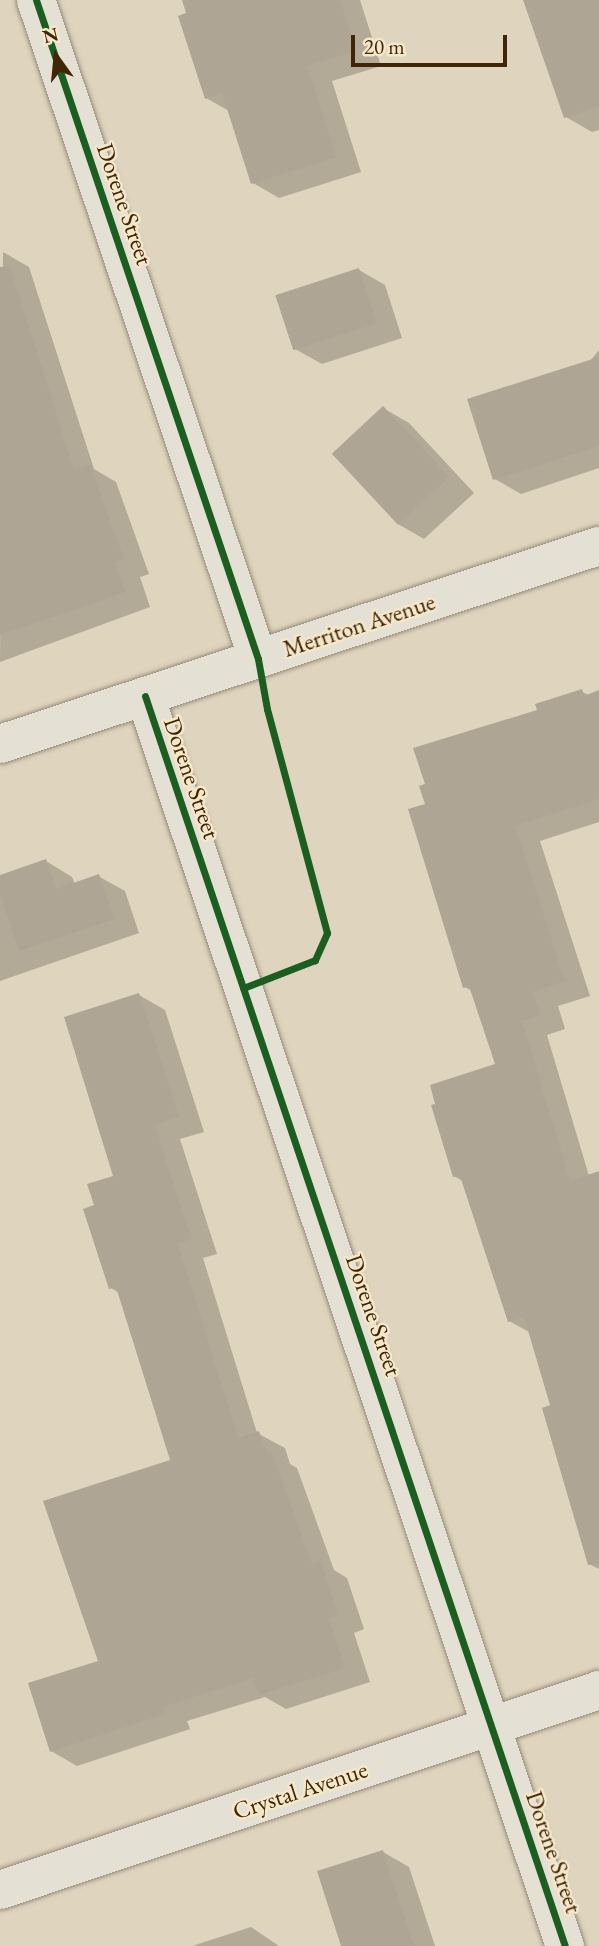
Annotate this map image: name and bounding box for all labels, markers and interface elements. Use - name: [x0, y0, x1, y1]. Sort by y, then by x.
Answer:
- north arrow: [21, 21, 91, 91]
- text: N: [40, 21, 61, 49]
- scale bar: [354, 21, 510, 65]
- text: 20 m: [364, 33, 405, 60]
- street label: Dorene Street: [91, 139, 159, 269]
- street label: Merriton Avenue: [279, 587, 439, 663]
- street label: Dorene Street: [158, 713, 226, 843]
- street label: Dorene Street: [340, 1250, 408, 1380]
- street label: Crystal Avenue: [229, 1755, 371, 1825]
- street label: Dorene Street: [520, 1787, 588, 1917]

